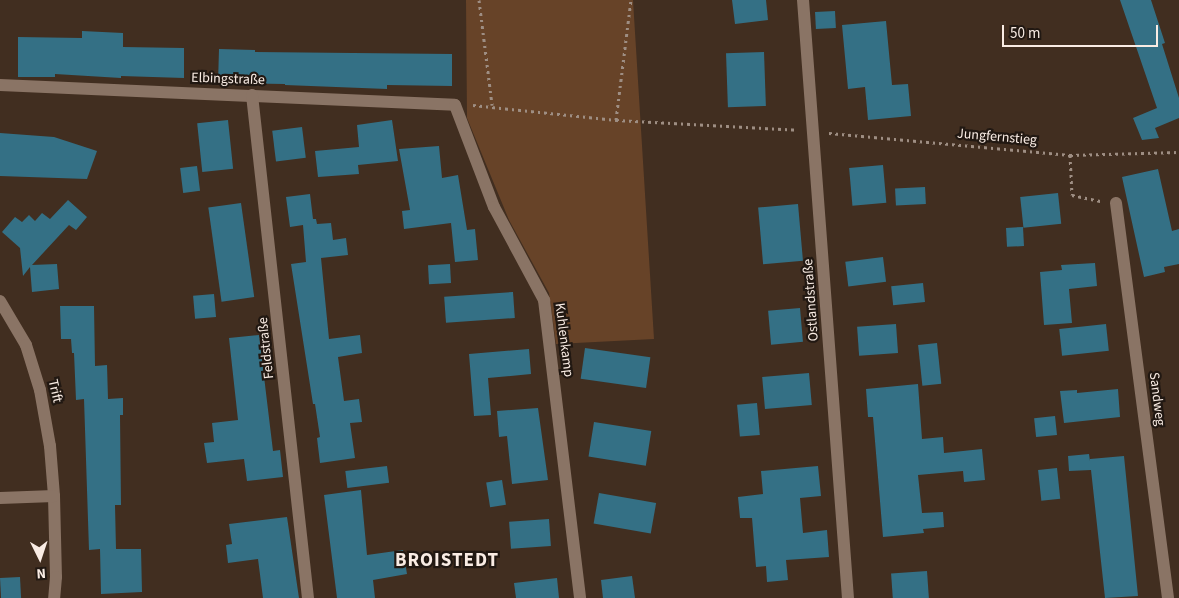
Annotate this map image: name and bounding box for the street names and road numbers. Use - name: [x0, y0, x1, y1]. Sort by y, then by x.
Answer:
- street label: Elbingstraße: [191, 69, 265, 89]
- street label: Jungfernstieg: [956, 125, 1038, 149]
- street label: Ostlandstraße: [800, 258, 822, 342]
- street label: Kuhlenkamp: [551, 302, 577, 378]
- street label: Feldstraße: [254, 316, 278, 380]
- street label: Sandweg: [1145, 371, 1169, 427]
- street label: Trift: [44, 378, 66, 404]

